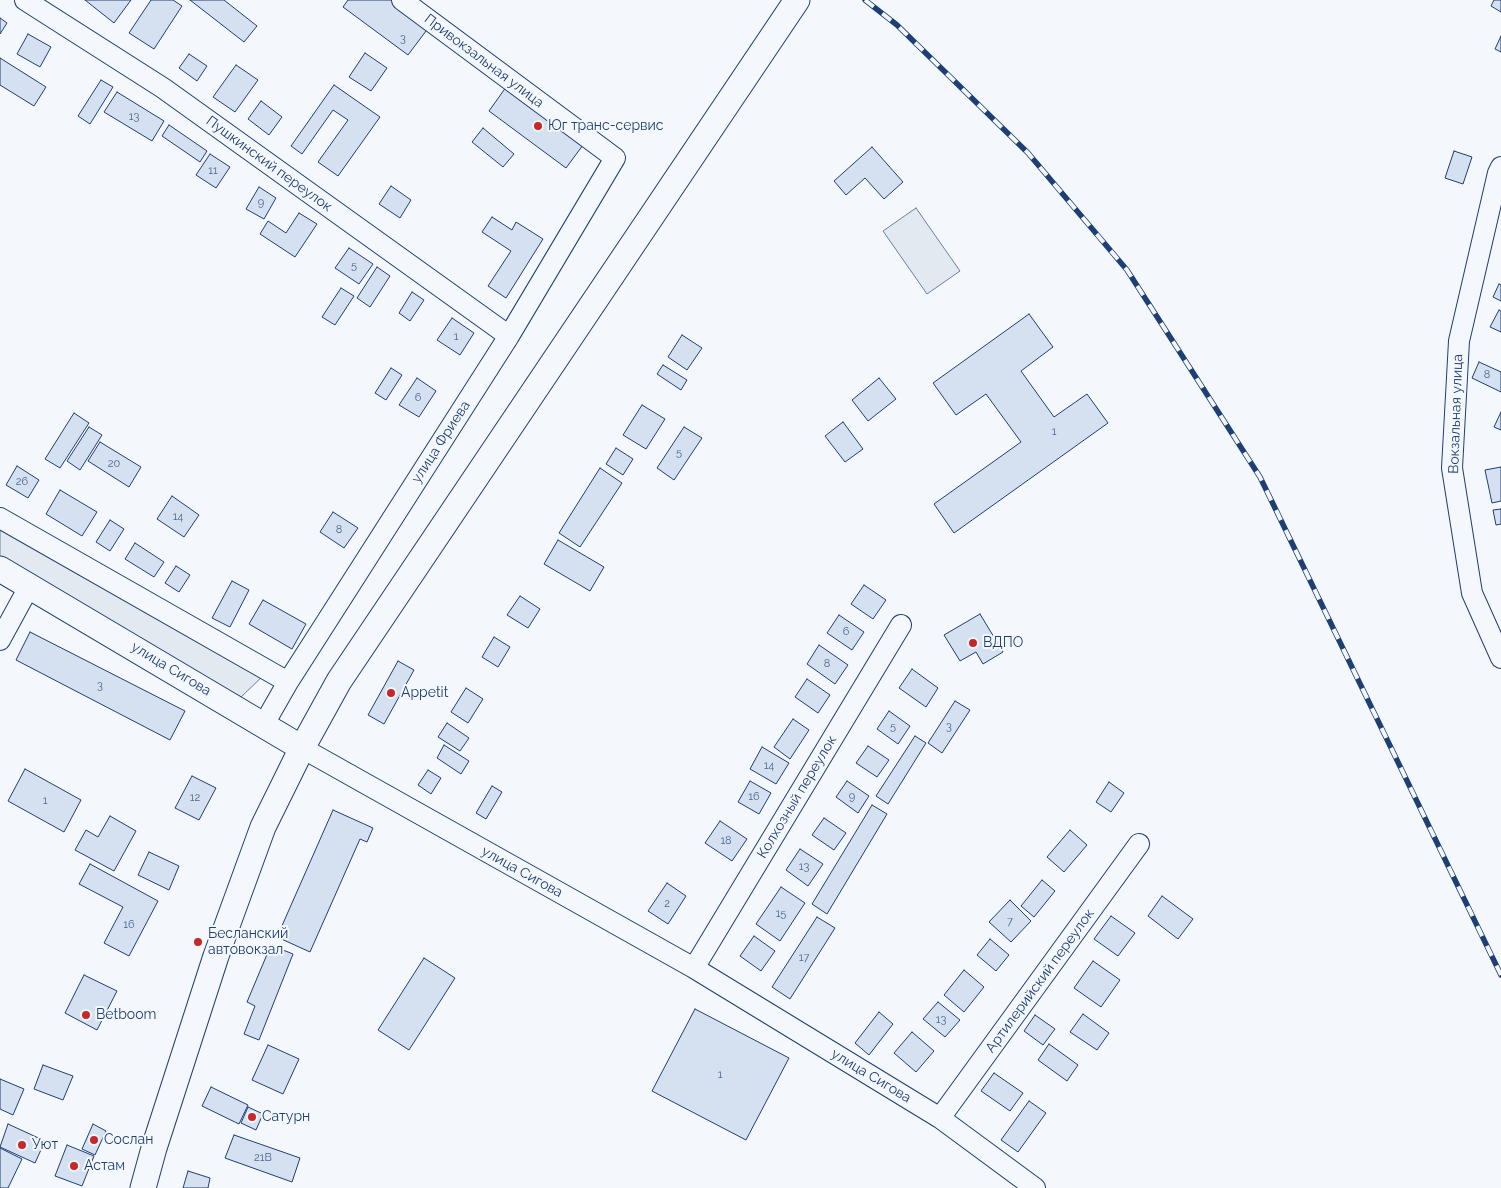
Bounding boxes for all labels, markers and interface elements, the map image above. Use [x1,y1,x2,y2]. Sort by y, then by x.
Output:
street label: Привокзальная улица [421,11,547,111]
house number: 3 [400,32,406,46]
house number: 13 [129,110,139,124]
street label: Пушкинский переулок [203,113,335,215]
place label: Юг транс-сервис [548,118,664,134]
marker: Юг транс-сервис [532,120,544,132]
house number: 11 [208,164,218,178]
house number: 9 [258,196,264,210]
house number: 5 [351,259,357,273]
house number: 1 [454,330,458,344]
street label: Вокзальная улица [1446,354,1466,474]
house number: 8 [1484,368,1490,382]
house number: 6 [415,391,421,405]
street label: улица Фриева [408,398,474,486]
house number: 1 [1052,425,1056,439]
house number: 5 [676,446,682,460]
house number: 20 [108,457,120,471]
house number: 26 [16,475,28,489]
house number: 14 [173,510,183,524]
house number: 8 [336,523,342,537]
house number: 6 [843,625,849,639]
place label: ВДПО [983,635,1023,651]
marker: ВДПО [967,637,979,649]
street label: улица Сигова [128,639,214,699]
house number: 8 [824,657,830,671]
house number: 3 [97,679,103,693]
place label: Appetit [401,685,448,701]
marker: Appetit [385,687,397,699]
house number: 5 [890,720,896,734]
house number: 3 [946,720,952,734]
street label: Колхозный переулок [754,733,840,861]
house number: 14 [764,759,774,773]
house number: 16 [748,790,760,804]
house number: 9 [849,790,855,804]
house number: 12 [190,791,200,805]
house number: 1 [43,794,47,808]
house number: 18 [720,834,732,848]
street label: улица Сигова [478,843,566,901]
house number: 13 [799,860,809,874]
house number: 2 [664,897,670,911]
street label: Артилерийский переулок [982,906,1098,1056]
house number: 15 [776,907,786,921]
house number: 7 [1007,915,1013,929]
house number: 16 [123,918,135,932]
place label: Бесланский автовокзал [208,926,288,959]
marker: Бесланский автовокзал [192,936,204,948]
house number: 17 [799,951,809,965]
place label: Betboom [96,1007,156,1023]
marker: Betboom [80,1009,92,1021]
house number: 13 [936,1013,946,1027]
street label: улица Сигова [828,1046,914,1106]
house number: 1 [718,1068,722,1082]
place label: Сатурн [262,1109,310,1125]
marker: Сатурн [246,1111,258,1123]
place label: Сослан [104,1132,153,1148]
marker: Сослан [88,1134,100,1146]
place label: Уют [32,1137,58,1153]
marker: Уют [16,1139,28,1151]
house number: 21В [254,1151,272,1165]
place label: Астам [84,1158,125,1174]
marker: Астам [68,1160,80,1172]

